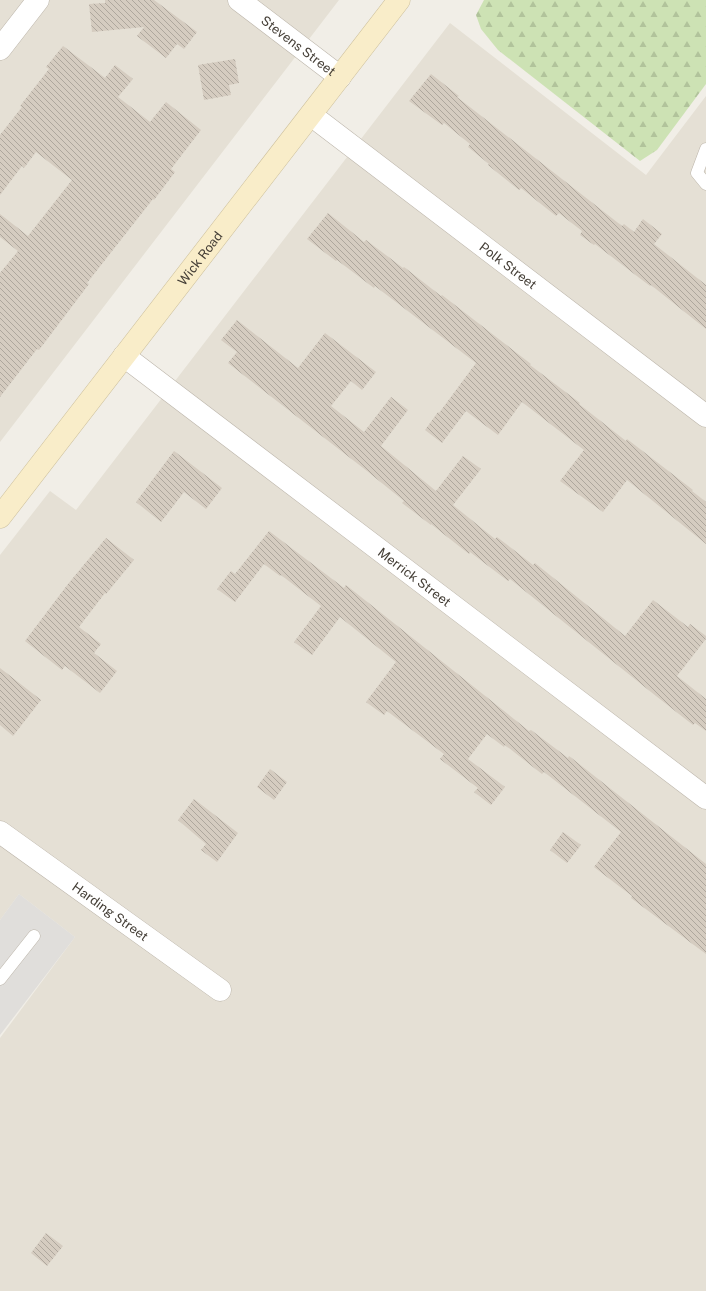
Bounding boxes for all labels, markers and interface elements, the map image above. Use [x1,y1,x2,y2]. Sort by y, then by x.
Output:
street label: Stevens Street [258,13,339,79]
street label: Wick Road [175,229,226,288]
street label: Polk Street [476,239,540,292]
street label: Merrick Street [375,545,454,610]
street label: Harding Street [69,879,151,944]

